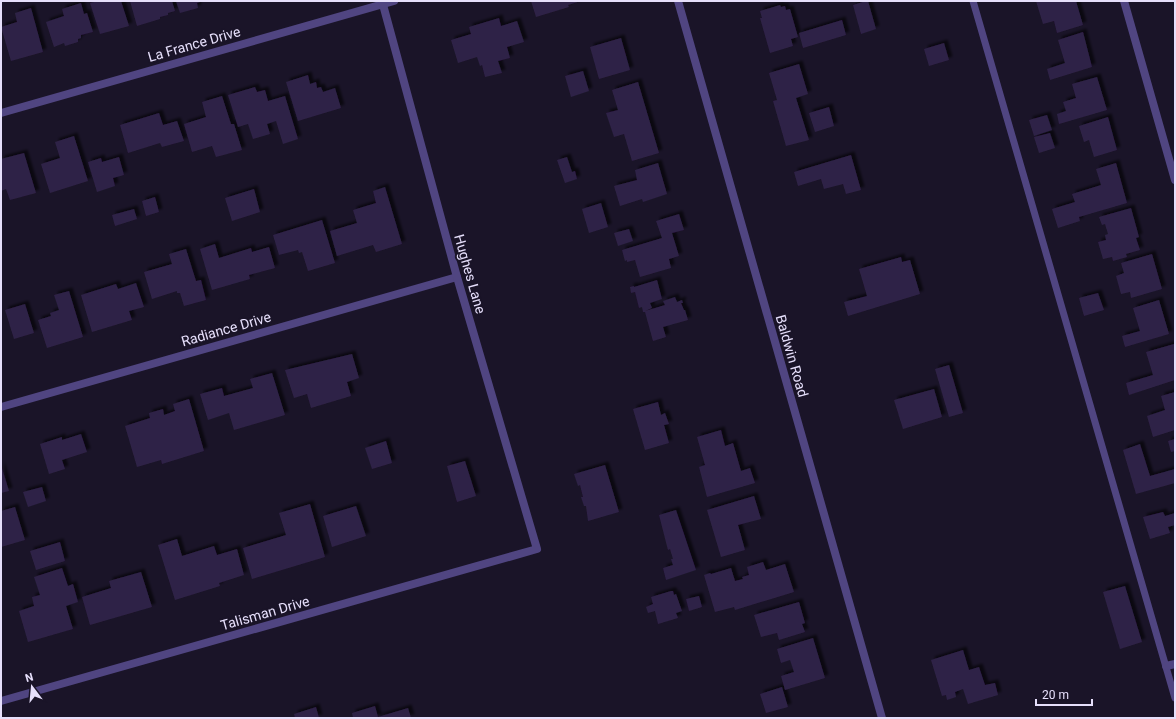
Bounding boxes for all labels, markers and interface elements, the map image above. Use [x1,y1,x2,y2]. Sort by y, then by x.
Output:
street label: La France Drive [146,23,242,65]
street label: Hughes Lane [451,233,489,315]
street label: Radiance Drive [179,309,273,349]
street label: Baldwin Road [773,313,811,399]
street label: Talisman Drive [219,593,311,633]
north arrow [12,667,52,707]
text: N [24,670,35,685]
scale bar [1036,681,1092,707]
text: 20 m [1042,688,1069,702]

